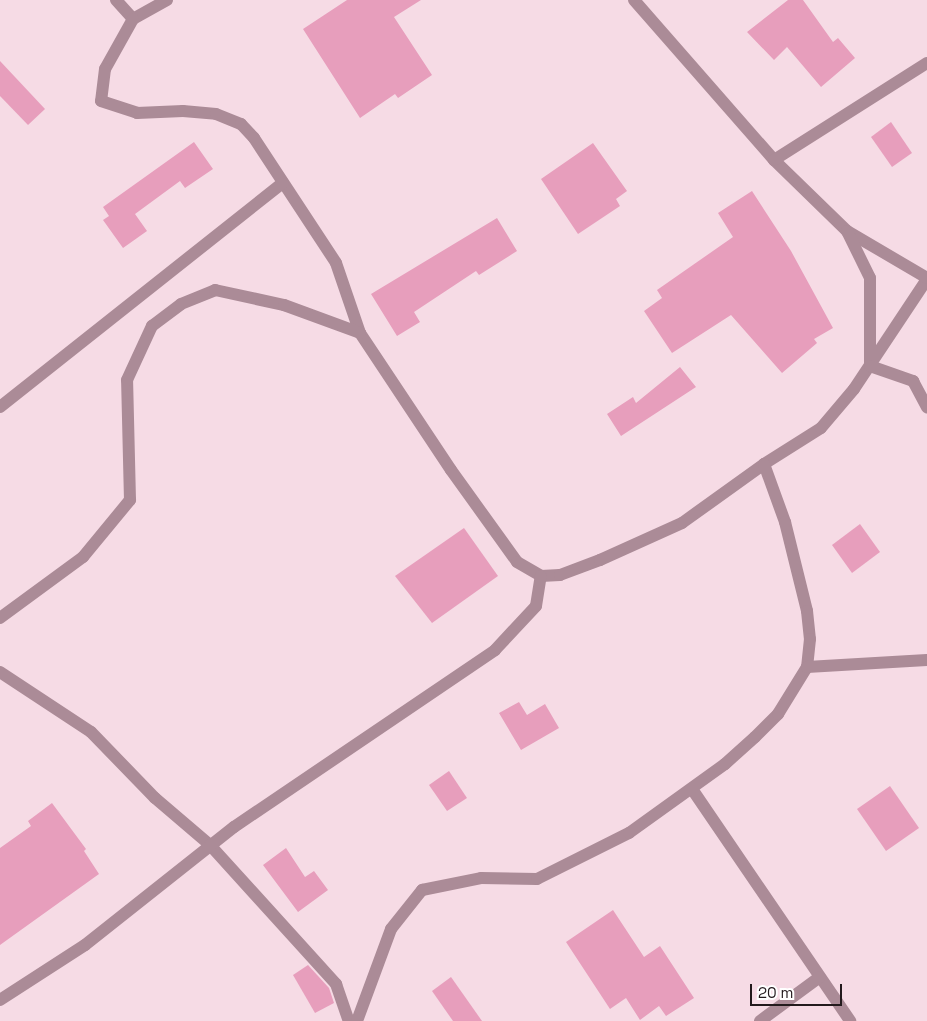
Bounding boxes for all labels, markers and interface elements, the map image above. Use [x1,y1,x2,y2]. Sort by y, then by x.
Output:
scale bar [752,974,844,1006]
text: 20 m [758,983,793,1002]

